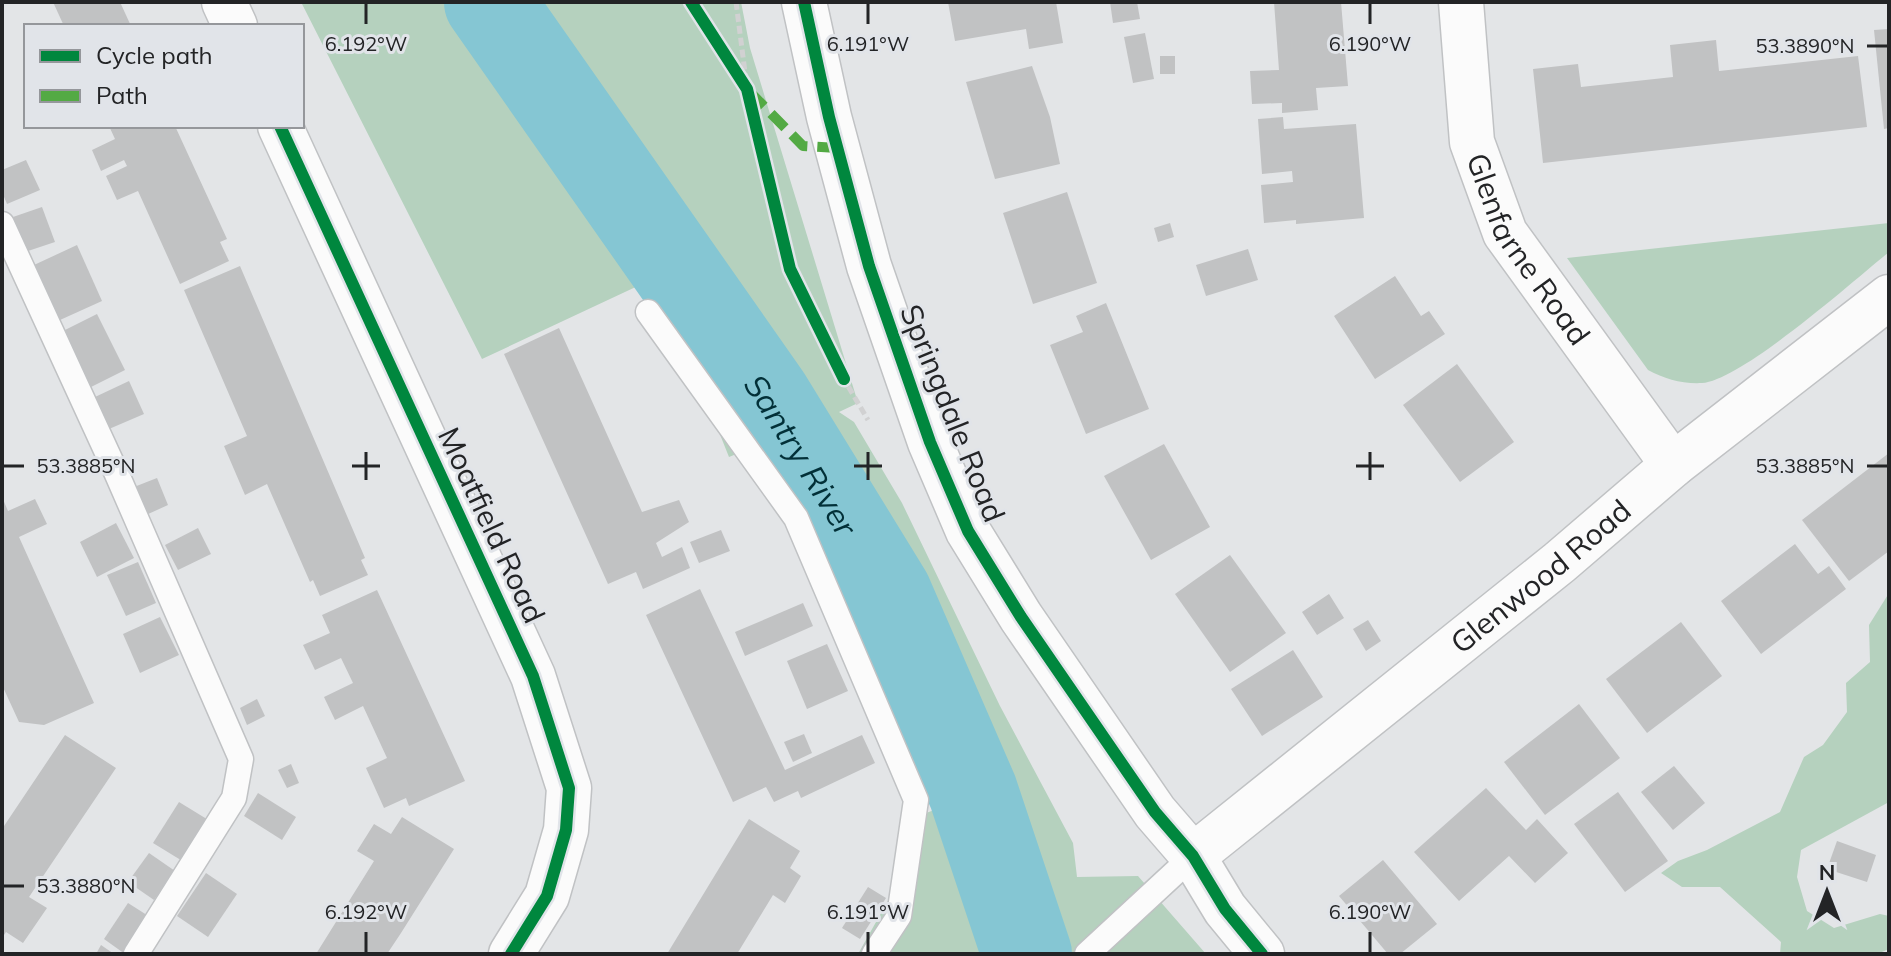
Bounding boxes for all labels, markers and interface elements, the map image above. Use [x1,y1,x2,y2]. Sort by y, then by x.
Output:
legend [24,24,304,128]
text: 6.192°W [325,31,407,56]
text: 6.191°W [827,31,909,56]
text: 6.190°W [1329,31,1411,56]
text: 53.3890°N [1756,33,1854,58]
text: Cycle path [96,40,213,70]
text: Path [96,80,148,110]
street label: Glenfarne Road [1459,148,1599,352]
street label: Springdale Road [892,299,1014,527]
water label: Santry River [736,366,867,544]
street label: Moatfield Road [430,421,554,629]
text: 53.3885°N [37,453,135,478]
text: 53.3885°N [1756,453,1854,478]
street label: Glenwood Road [1442,491,1638,662]
north arrow [1787,852,1867,932]
text: N [1819,858,1835,886]
text: 53.3880°N [37,873,135,898]
text: 6.192°W [325,899,407,924]
text: 6.191°W [827,899,909,924]
text: 6.190°W [1329,899,1411,924]

